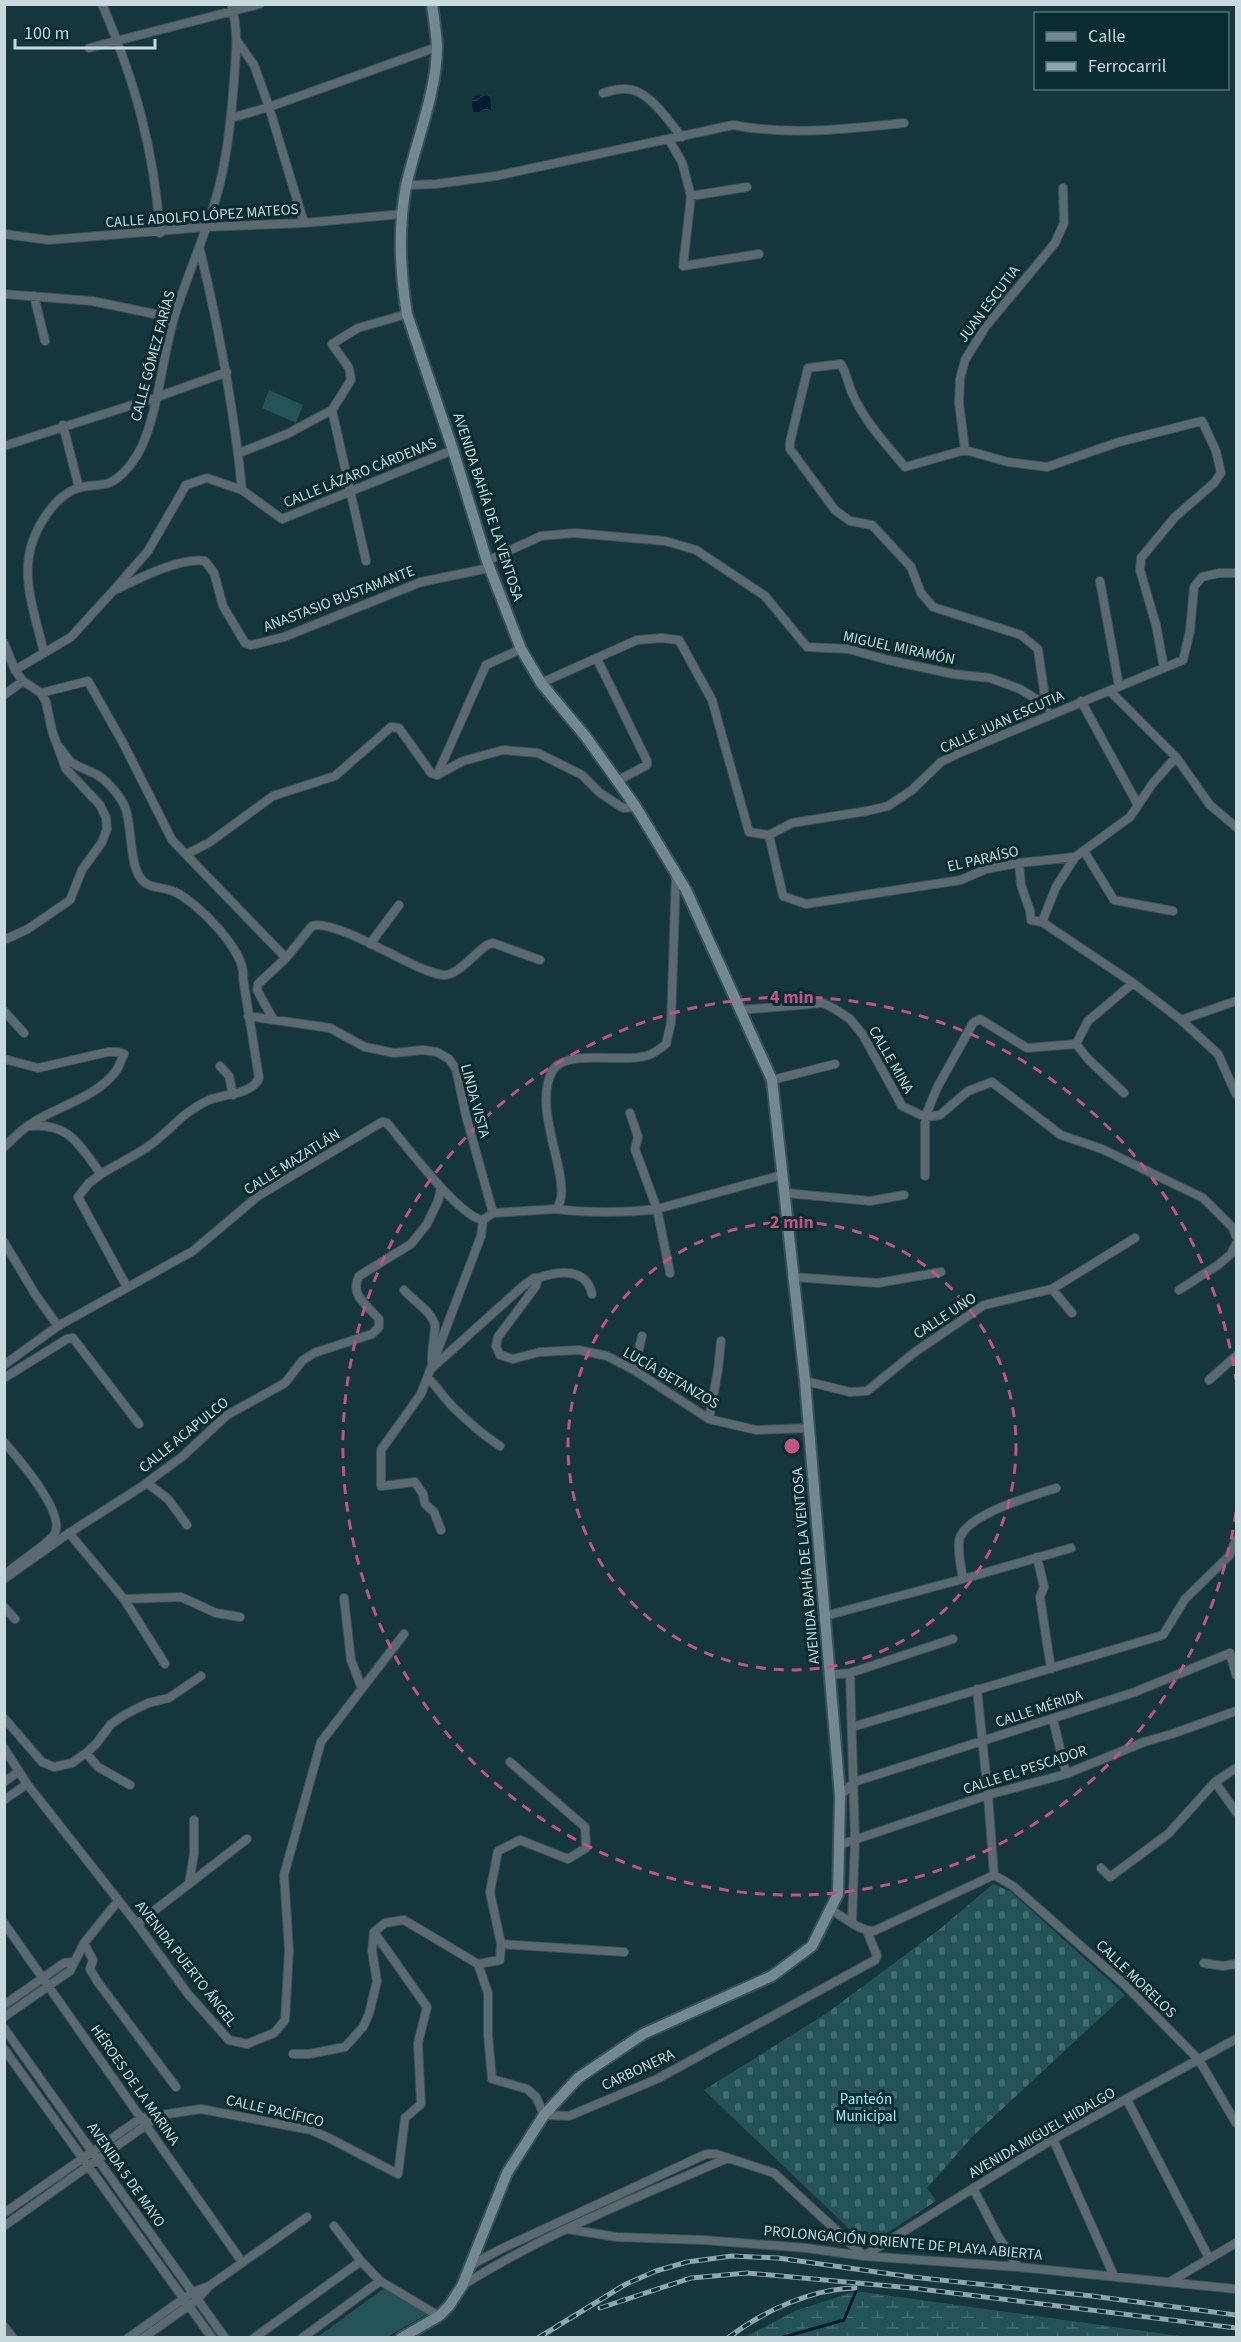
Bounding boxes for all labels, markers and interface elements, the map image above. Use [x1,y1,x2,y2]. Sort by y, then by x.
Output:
scale bar [15,12,154,50]
legend [1034,12,1229,90]
text: 100 m [24,21,69,46]
text: Calle [1088,24,1126,49]
text: Ferrocarril [1088,54,1166,79]
street label: CALLE ADOLFO LÓPEZ MATEOS [105,199,299,233]
street label: JUAN ESCUTIA [953,260,1025,347]
street label: CALLE GÓMEZ FARÍAS [125,288,181,424]
street label: AVENIDA BAHÍA DE LA VENTOSA [448,410,529,605]
street label: CALLE LÁZARO CÁRDENAS [280,433,440,513]
street label: ANASTASIO BUSTAMANTE [260,560,418,638]
street label: MIGUEL MIRAMÓN [841,626,957,670]
street label: CALLE JUAN ESCUTIA [937,685,1068,759]
street label: EL PARAÍSO [945,841,1021,877]
text: 4 min [770,985,814,1010]
street label: CALLE MINA [863,1022,919,1098]
street label: LINDA VISTA [455,1062,495,1141]
street label: CALLE MAZATLÁN [240,1124,344,1200]
text: 2 min [770,1210,814,1235]
street label: CALLE UNO [909,1288,981,1344]
street label: LUCÍA BETANZOS [619,1342,723,1414]
street label: CALLE ACAPULCO [135,1392,233,1478]
centre of rings [782,1436,802,1456]
street label: AVENIDA BAHÍA DE LA VENTOSA [787,1466,825,1665]
street label: CALLE MÉRIDA [993,1685,1086,1733]
street label: CALLE EL PESCADOR [960,1740,1090,1800]
street label: AVENIDA PUERTO ÁNGEL [130,1897,242,2031]
street label: CALLE MORELOS [1091,1935,1181,2023]
street label: HÉROES DE LA MARINA [85,2020,185,2150]
street label: CARBONERA [598,2044,679,2096]
street label: AVENIDA MIGUEL HIDALGO [965,2082,1119,2184]
park label: Panteón Municipal [836,2089,897,2127]
street label: CALLE PACÍFICO [224,2090,326,2132]
street label: AVENIDA 5 DE MAYO [82,2118,170,2232]
street label: PROLONGACIÓN ORIENTE DE PLAYA ABIERTA [763,2220,1044,2266]

